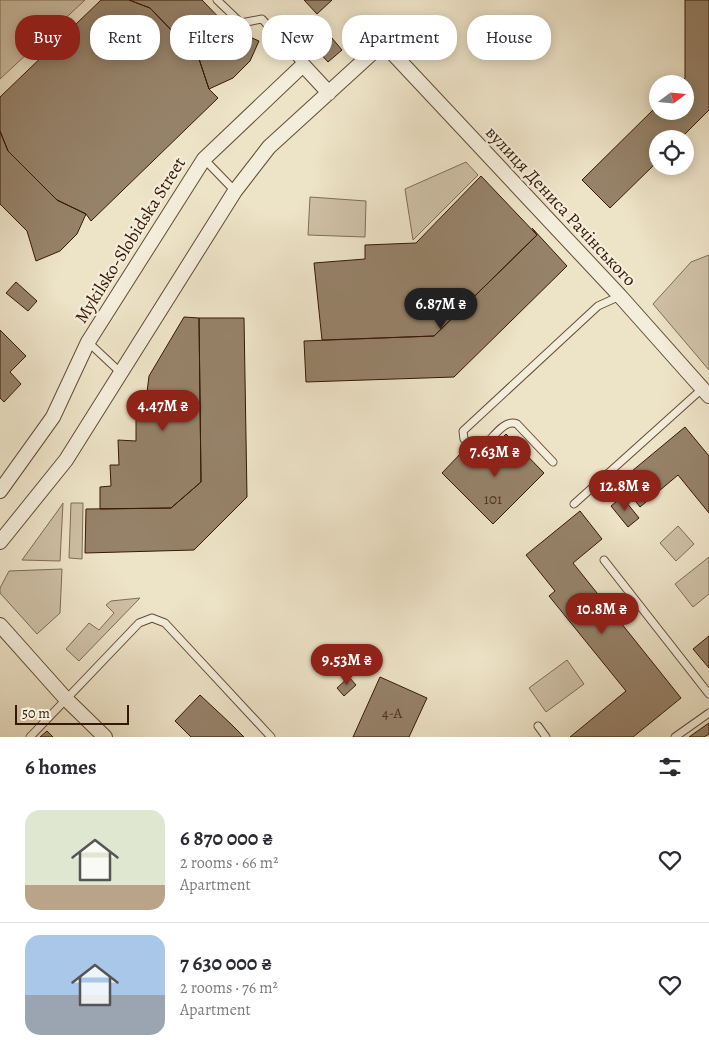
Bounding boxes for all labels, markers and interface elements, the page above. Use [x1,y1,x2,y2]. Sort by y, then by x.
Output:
chip: Buy [15,15,80,60]
chip: Rent [90,15,160,60]
chip: Filters [170,15,252,60]
chip: New [262,15,332,60]
chip: Apartment [342,15,457,60]
chip: House [467,15,551,60]
north arrow [649,75,694,120]
map controls [649,75,694,175]
street label: вулиця Дениса Рачінського [480,121,642,291]
button: locate [649,130,694,175]
street label: Mykilsko-Slobidska Street [69,152,191,328]
pin: 6.87M ₴ [395,288,487,330]
text: 6.87M ₴ [415,293,467,315]
pin: 4.47M ₴ [117,390,209,432]
text: 4.47M ₴ [137,395,189,417]
pin: 7.63M ₴ [449,436,541,478]
text: 7.63M ₴ [470,441,520,463]
pin: 12.8M ₴ [579,470,671,512]
text: 12.8M ₴ [600,475,650,497]
house number: 101 [484,489,502,509]
pin: 10.8M ₴ [556,592,648,635]
text: 10.8M ₴ [577,598,627,620]
pin: 9.53M ₴ [301,644,393,686]
text: 9.53M ₴ [322,649,372,671]
scale bar [15,702,129,725]
house number: 4-А [382,703,402,723]
text: 50 m [22,704,50,723]
text: 6 homes [25,753,97,781]
icon: filters [656,753,684,781]
text: 6 870 000 ₴ [180,824,273,852]
icon: home [65,830,125,890]
icon: heart [656,846,684,874]
text: 2 rooms · 66 m² [180,852,278,874]
text: Apartment [180,874,251,896]
text: 7 630 000 ₴ [180,949,272,977]
icon: home [65,955,125,1015]
icon: heart [656,971,684,999]
text: 2 rooms · 76 m² [180,977,278,999]
text: Apartment [180,999,251,1021]

